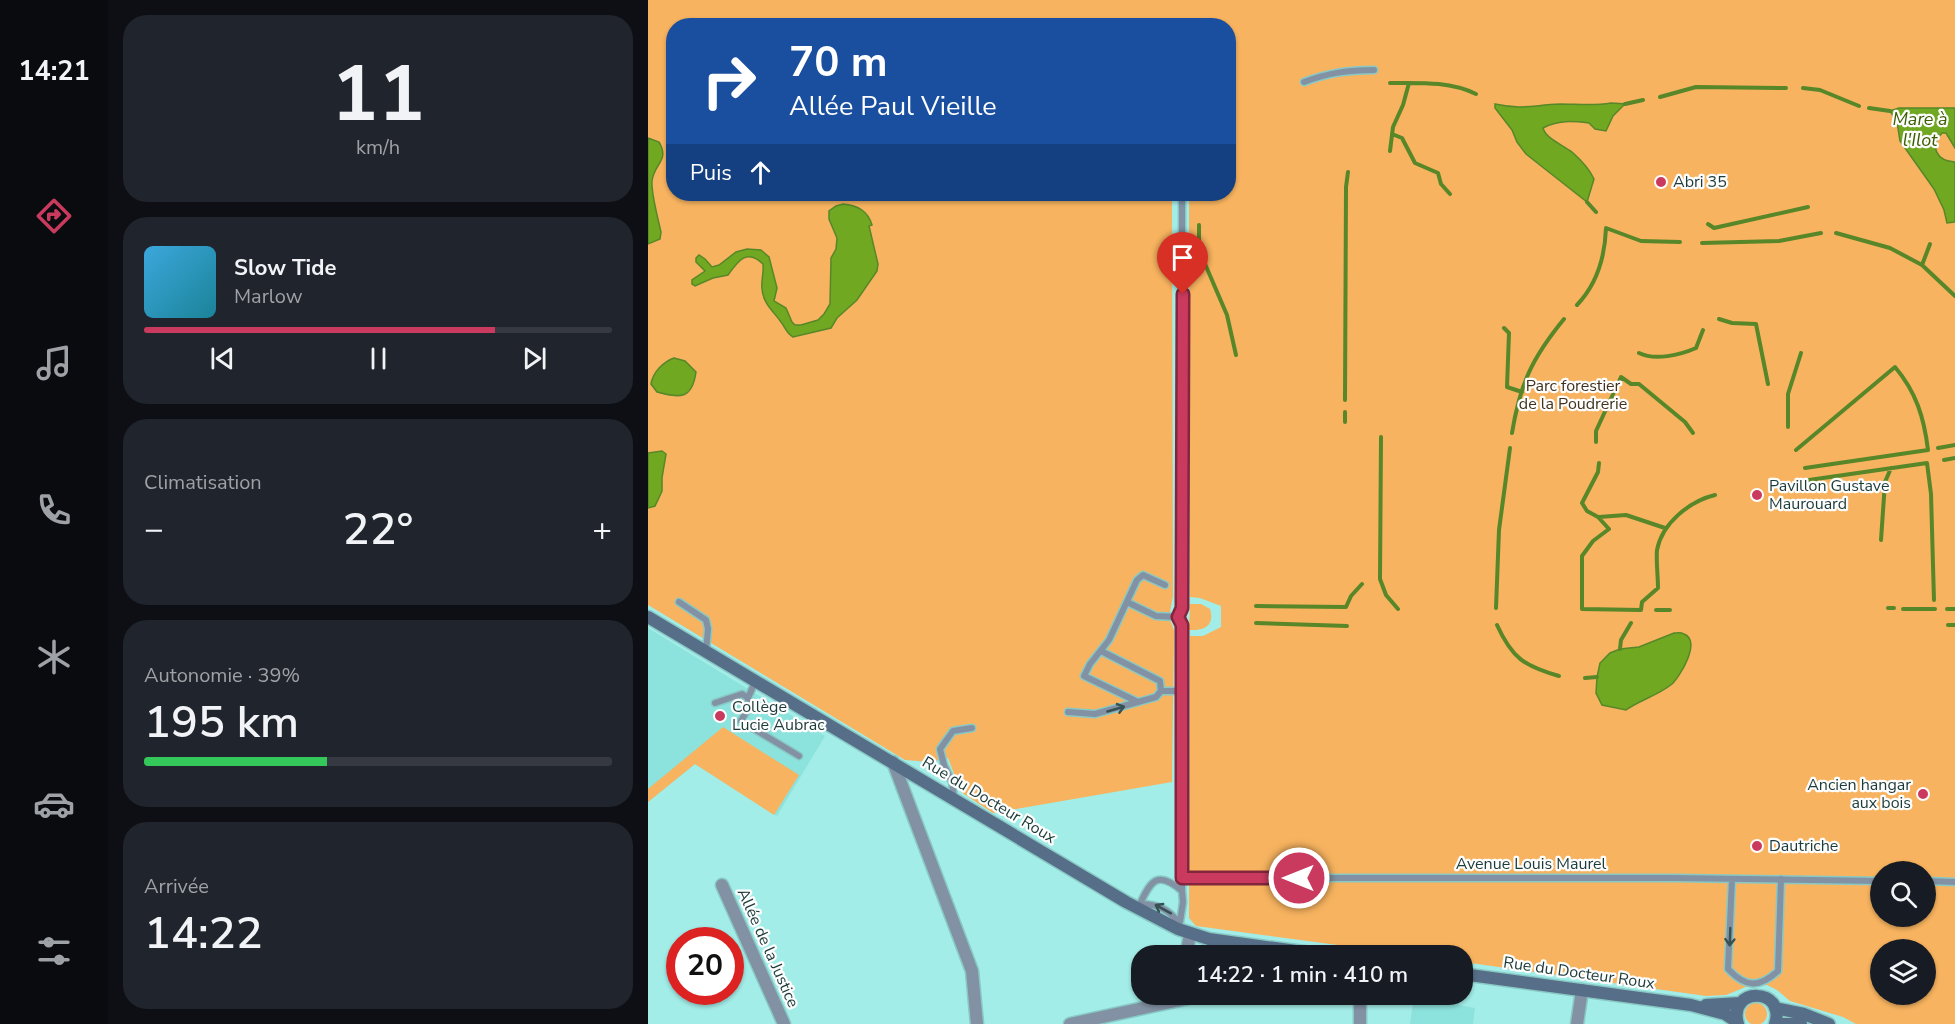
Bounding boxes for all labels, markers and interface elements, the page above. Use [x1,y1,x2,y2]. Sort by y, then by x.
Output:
text: 70 m [789,34,888,91]
text: 11 [331,41,425,148]
icon: right [690,42,768,120]
text: 14:21 [18,53,90,90]
text: Allée Paul Vieille [789,88,997,125]
water label: Mare à l'Ilot [1892,107,1948,152]
text: km/h [356,134,400,161]
icon: ahead [744,156,777,189]
text: Puis [690,158,732,188]
place label: Abri 35 [1673,171,1727,193]
marker: Abri 35 [1654,175,1668,189]
icon: directions [33,195,75,237]
pin [1157,232,1208,294]
icon: arrive [1166,241,1199,274]
text: Slow Tide [234,253,336,283]
text: Marlow [234,283,302,310]
icon: music [33,342,75,384]
icon: previous [206,342,239,375]
icon: pause [362,342,395,375]
icon: next [518,342,551,375]
park label: Parc forestier de la Poudrerie [1519,375,1627,415]
text: Climatisation [144,469,262,496]
place label: Pavillon Gustave Maurouard [1769,475,1889,515]
marker: Pavillon Gustave Maurouard [1750,488,1764,502]
icon: phone [33,489,75,531]
text: 22° [343,499,413,560]
text: − [144,507,164,552]
text: + [592,507,612,552]
icon: climate [33,636,75,678]
text: Autonomie · 39% [144,662,300,689]
text: 195 km [144,692,299,753]
place label: Collège Lucie Aubrac [732,696,825,736]
one-way arrow [1106,703,1125,714]
marker: Collège Lucie Aubrac [713,709,727,723]
street label: Rue du Docteur Roux [918,751,1061,849]
place label: Ancien hangar aux bois [1807,774,1911,814]
icon: car [33,783,75,825]
marker: Ancien hangar aux bois [1916,787,1930,801]
place label: Dautriche [1769,835,1838,857]
marker: Dautriche [1750,839,1764,853]
position arrow [1267,846,1331,910]
street label: Avenue Louis Maurel [1456,853,1607,875]
map controls [1870,861,1936,1005]
button: search [1870,861,1936,927]
text: Arrivée [144,873,209,900]
street label: Allée de la Justice [732,885,804,1011]
text: 14:22 [144,903,263,964]
one-way arrow [1155,903,1172,915]
speed limit sign: 20 [666,927,744,1005]
one-way arrow [1724,927,1735,947]
icon: filters [33,930,75,972]
button: layers [1870,939,1936,1005]
street label: Rue du Docteur Roux [1502,951,1657,995]
text: 14:22 · 1 min · 410 m [1196,960,1408,990]

